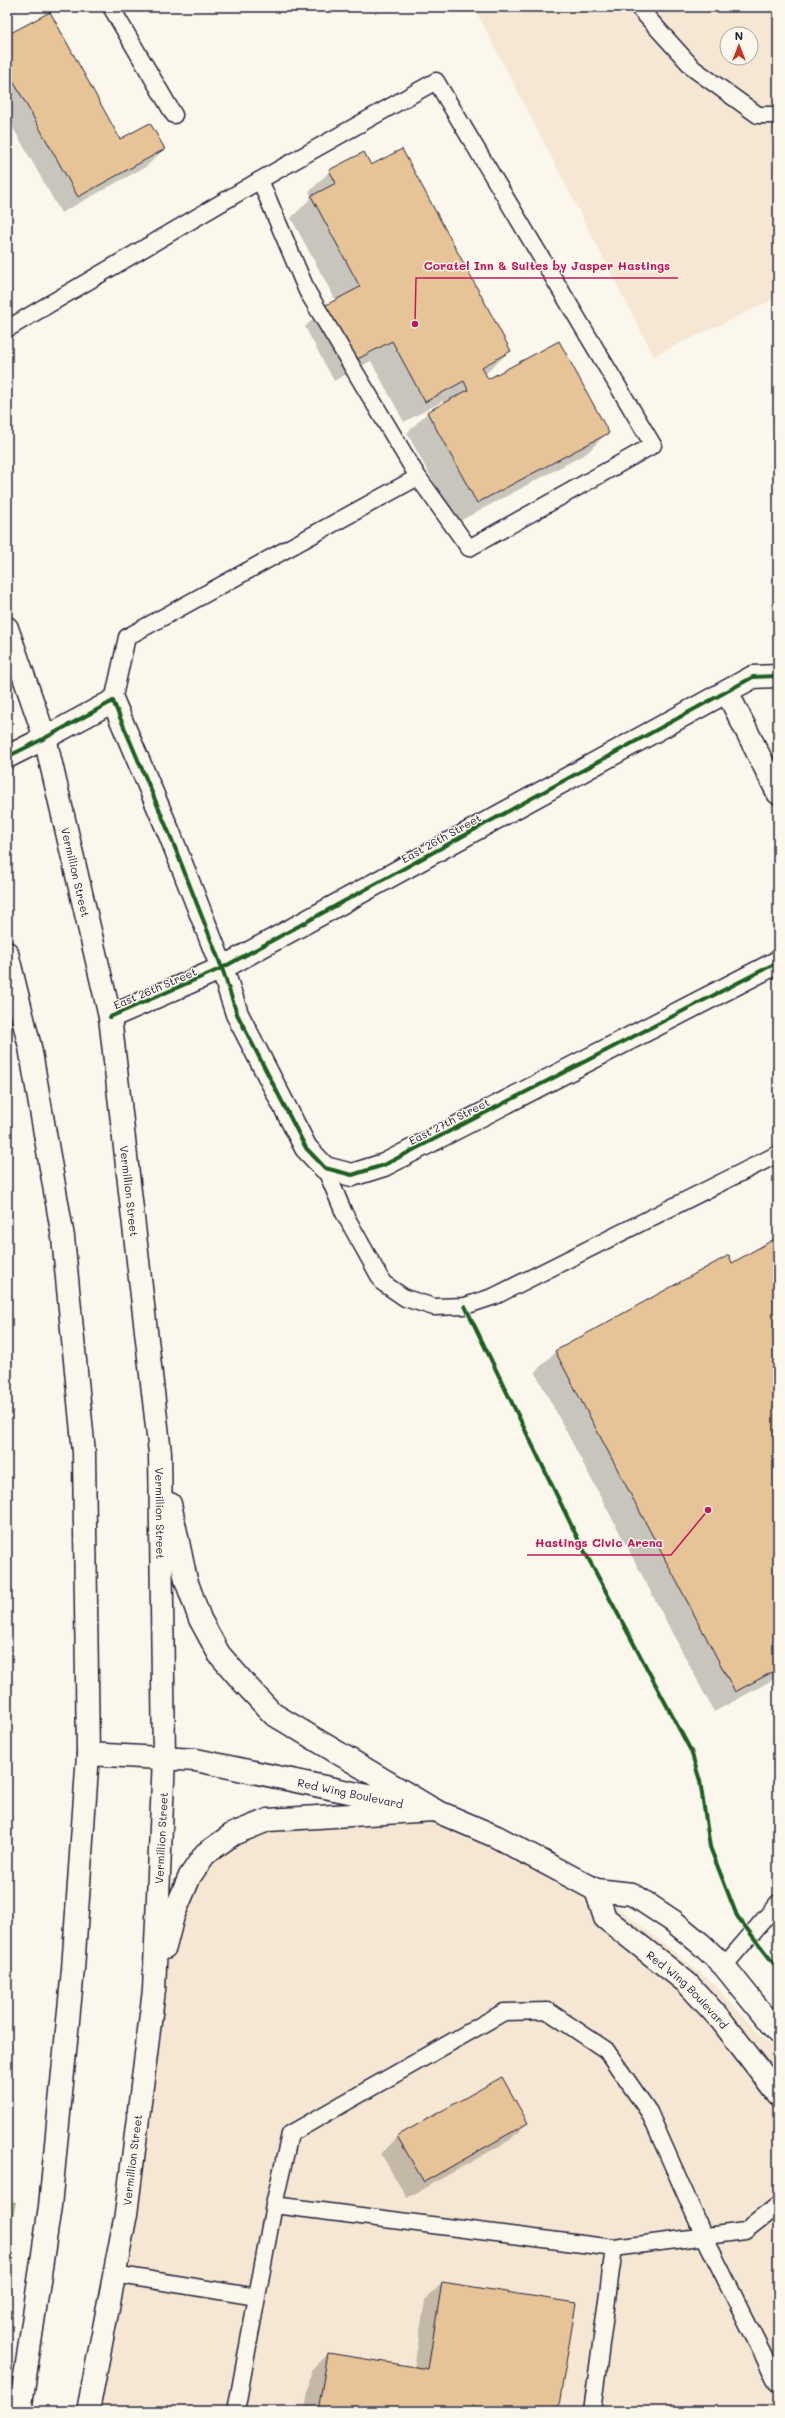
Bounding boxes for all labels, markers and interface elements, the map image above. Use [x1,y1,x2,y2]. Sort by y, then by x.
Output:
north arrow [719,26,759,66]
text: N [735,28,743,43]
callout: Coratel Inn & Suites by Jasper Hastings [416,254,678,278]
text: Coratel Inn & Suites by Jasper Hastings [424,257,670,273]
street label: East 26th Street [398,810,484,866]
street label: Vermillion Street [59,826,94,919]
street label: East 26th Street [111,964,199,1012]
street label: East 27th Street [406,1094,492,1148]
street label: Vermillion Street [117,1145,143,1238]
street label: Vermillion Street [153,1467,169,1559]
callout: Hastings Civic Arena [527,1531,671,1555]
text: Hastings Civic Arena [535,1534,663,1550]
street label: Red Wing Boulevard [296,1774,405,1811]
street label: Vermillion Street [151,1792,171,1884]
street label: Red Wing Boulevard [644,1947,732,2031]
street label: Vermillion Street [119,2113,145,2206]

